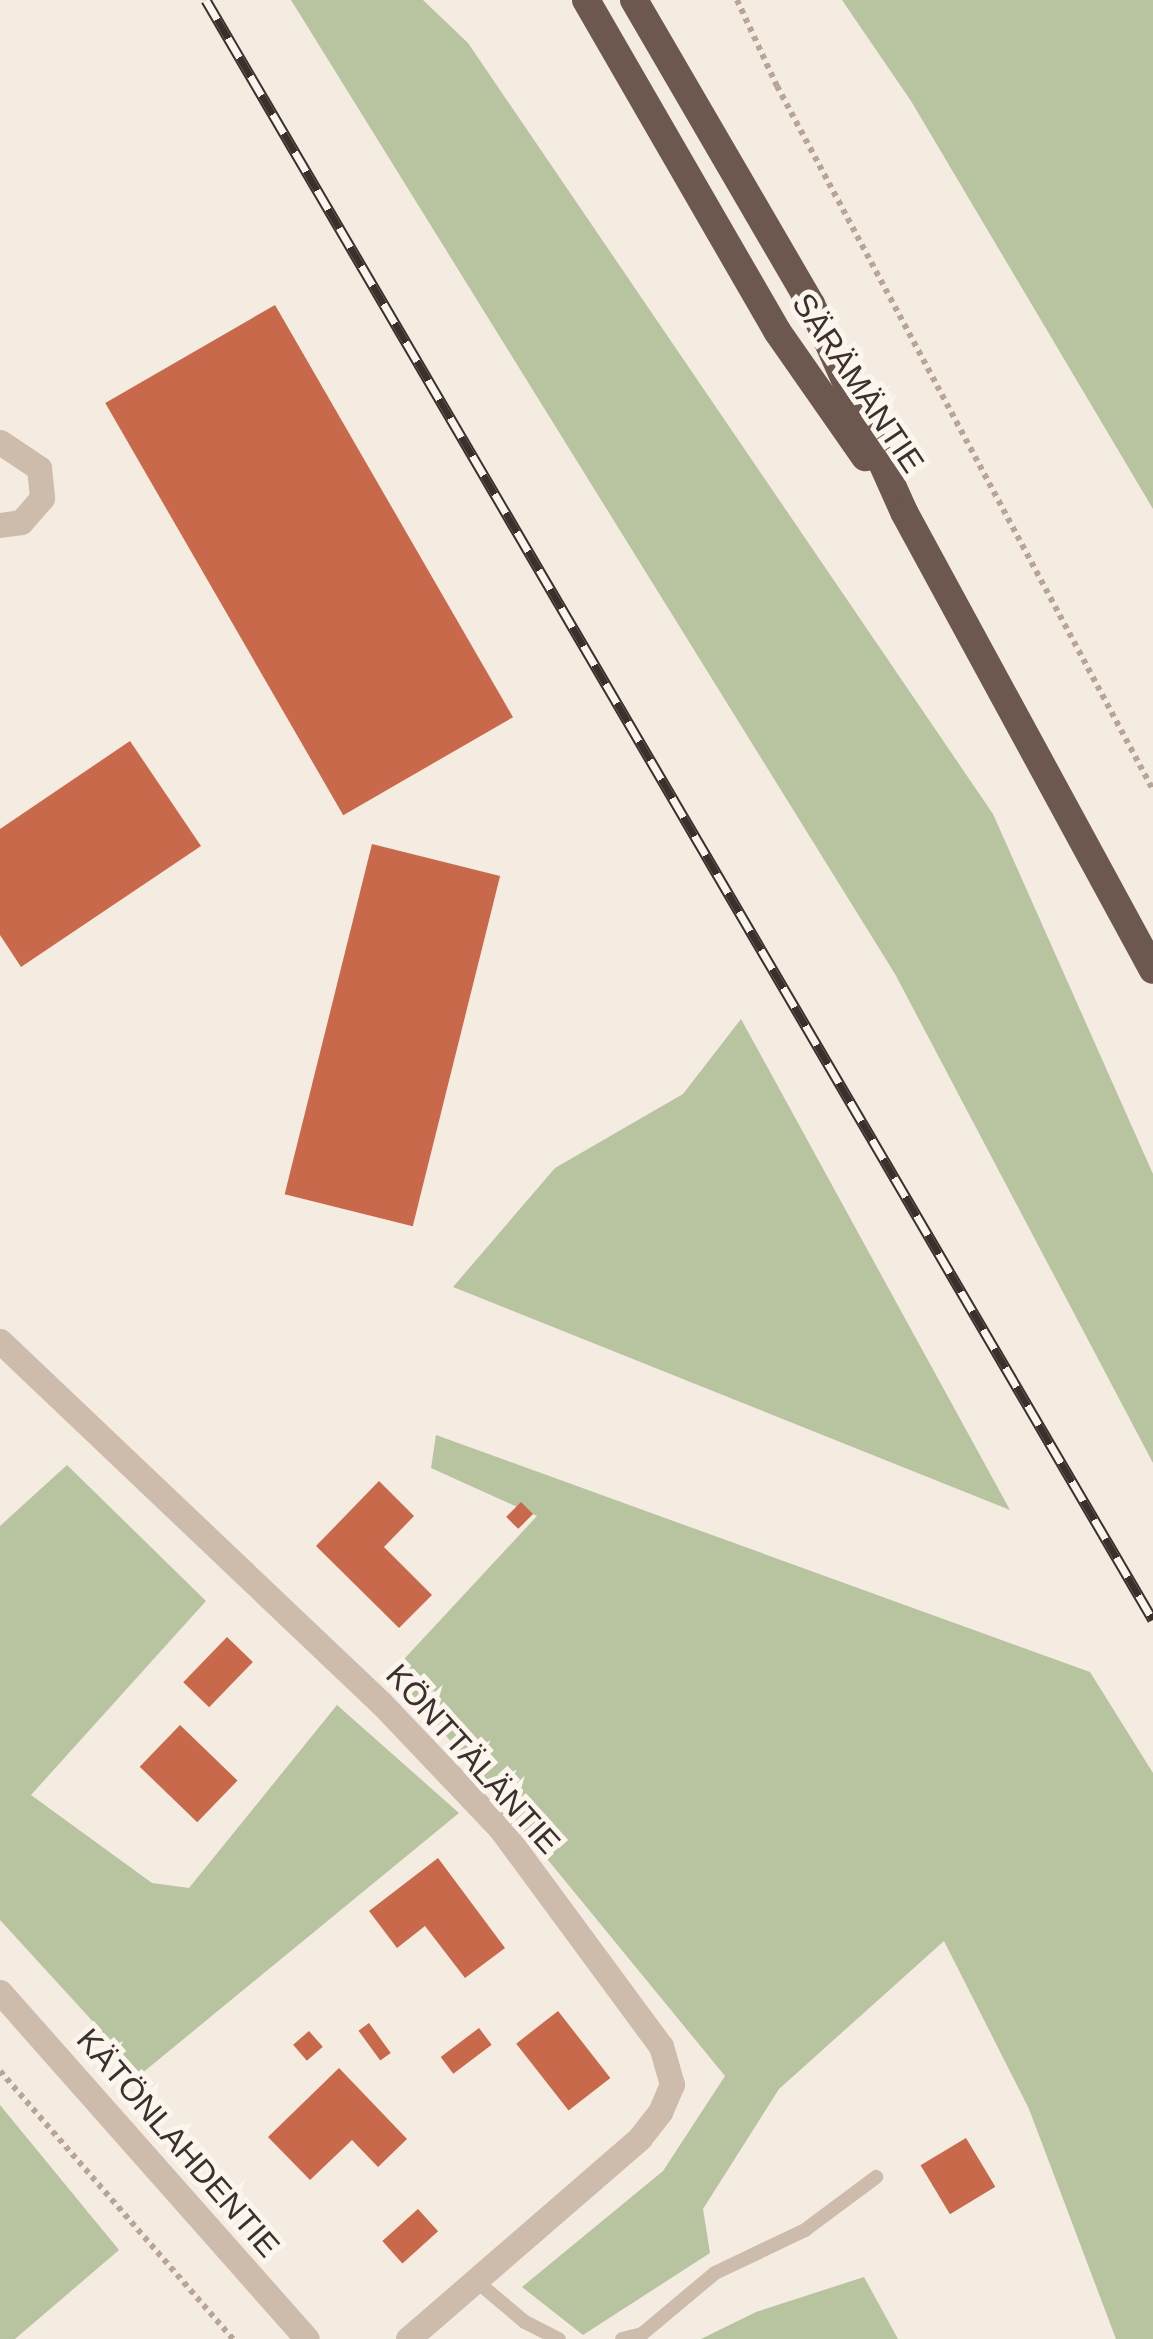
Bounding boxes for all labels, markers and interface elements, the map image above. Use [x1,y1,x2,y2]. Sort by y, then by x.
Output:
street label: SÄRÄMÄNTIE [784,286,932,480]
street label: KÖNTTÄLÄNTIE [378,1656,568,1862]
street label: KÄTÖNLAHDENTIE [68,2021,288,2265]

